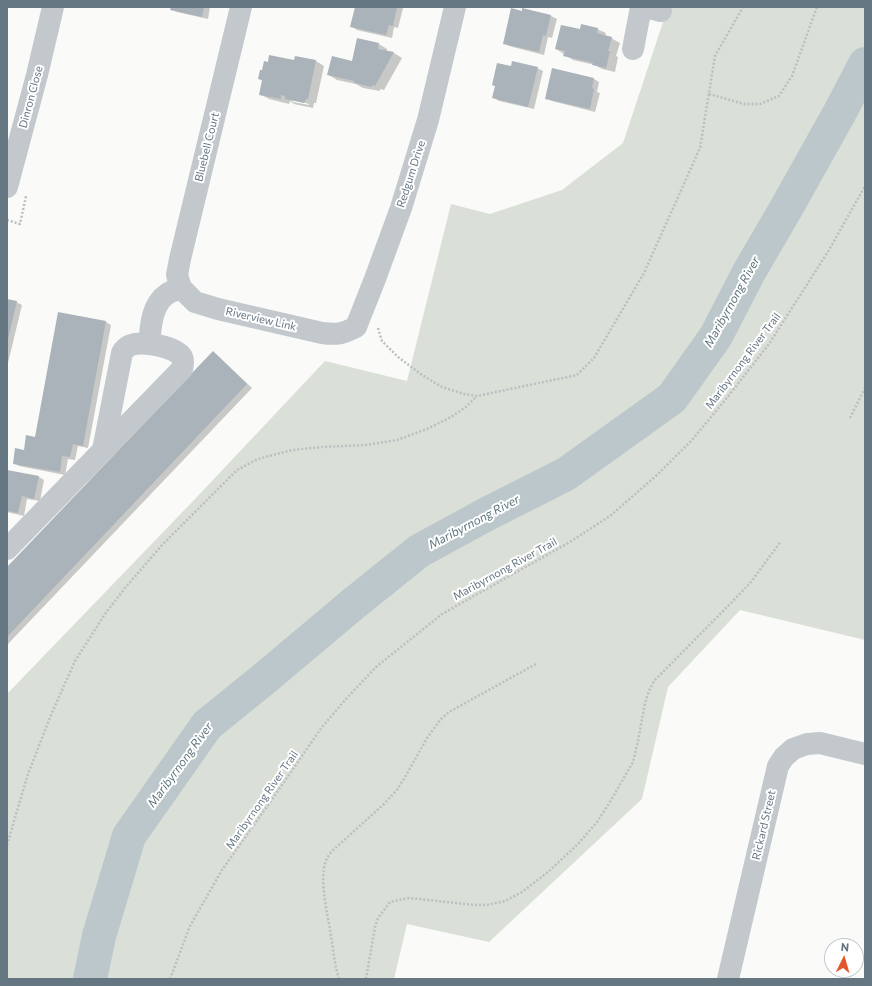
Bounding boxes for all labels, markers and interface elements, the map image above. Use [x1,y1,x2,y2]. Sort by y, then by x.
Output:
street label: Dinron Close [16,64,46,130]
street label: Bluebell Court [192,111,222,183]
street label: Redgum Drive [394,139,428,209]
water label: Maribyrnong River [701,254,763,350]
street label: Riverview Link [224,304,298,334]
street label: Maribyrnong River Trail [703,310,783,412]
water label: Maribyrnong River [426,492,522,552]
street label: Maribyrnong River Trail [451,535,559,603]
water label: Maribyrnong River [144,720,216,810]
street label: Maribyrnong River Trail [223,748,301,852]
street label: Rickard Street [750,789,778,861]
north arrow [824,938,864,978]
text: N [840,940,850,953]

